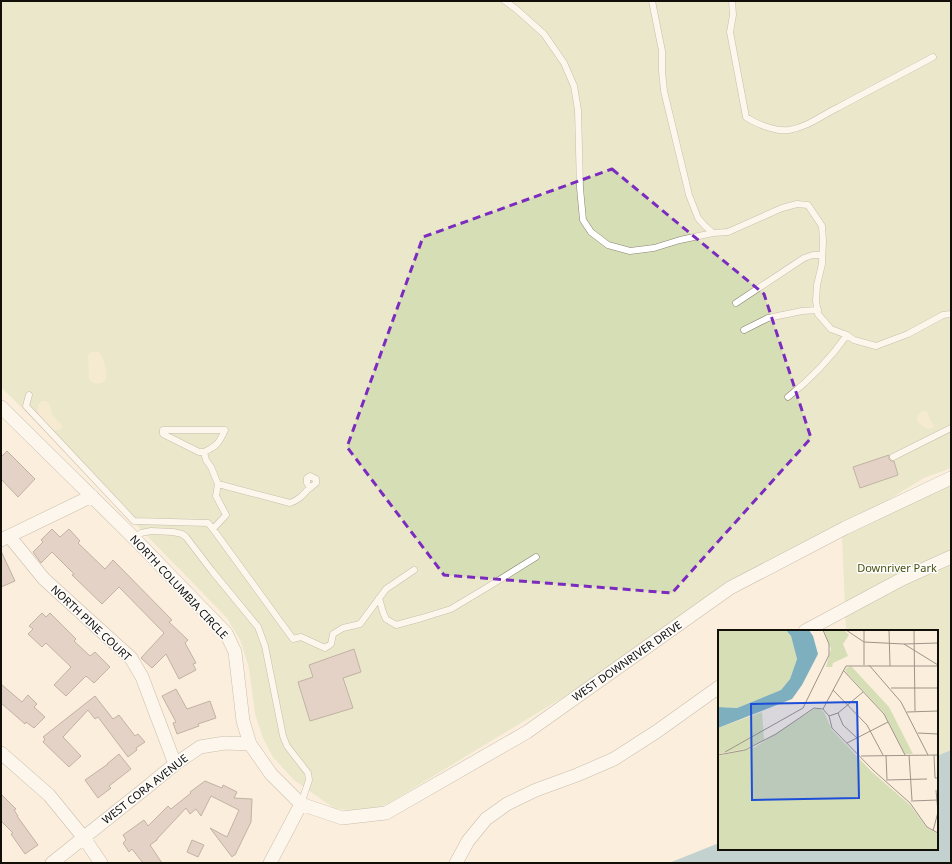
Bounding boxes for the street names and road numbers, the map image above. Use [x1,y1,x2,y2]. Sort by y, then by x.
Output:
street label: NORTH COLUMBIA CIRCLE [127,531,232,642]
street label: NORTH PINE COURT [48,581,135,664]
street label: WEST DOWNRIVER DRIVE [569,617,685,704]
street label: WEST CORA AVENUE [99,750,191,827]

